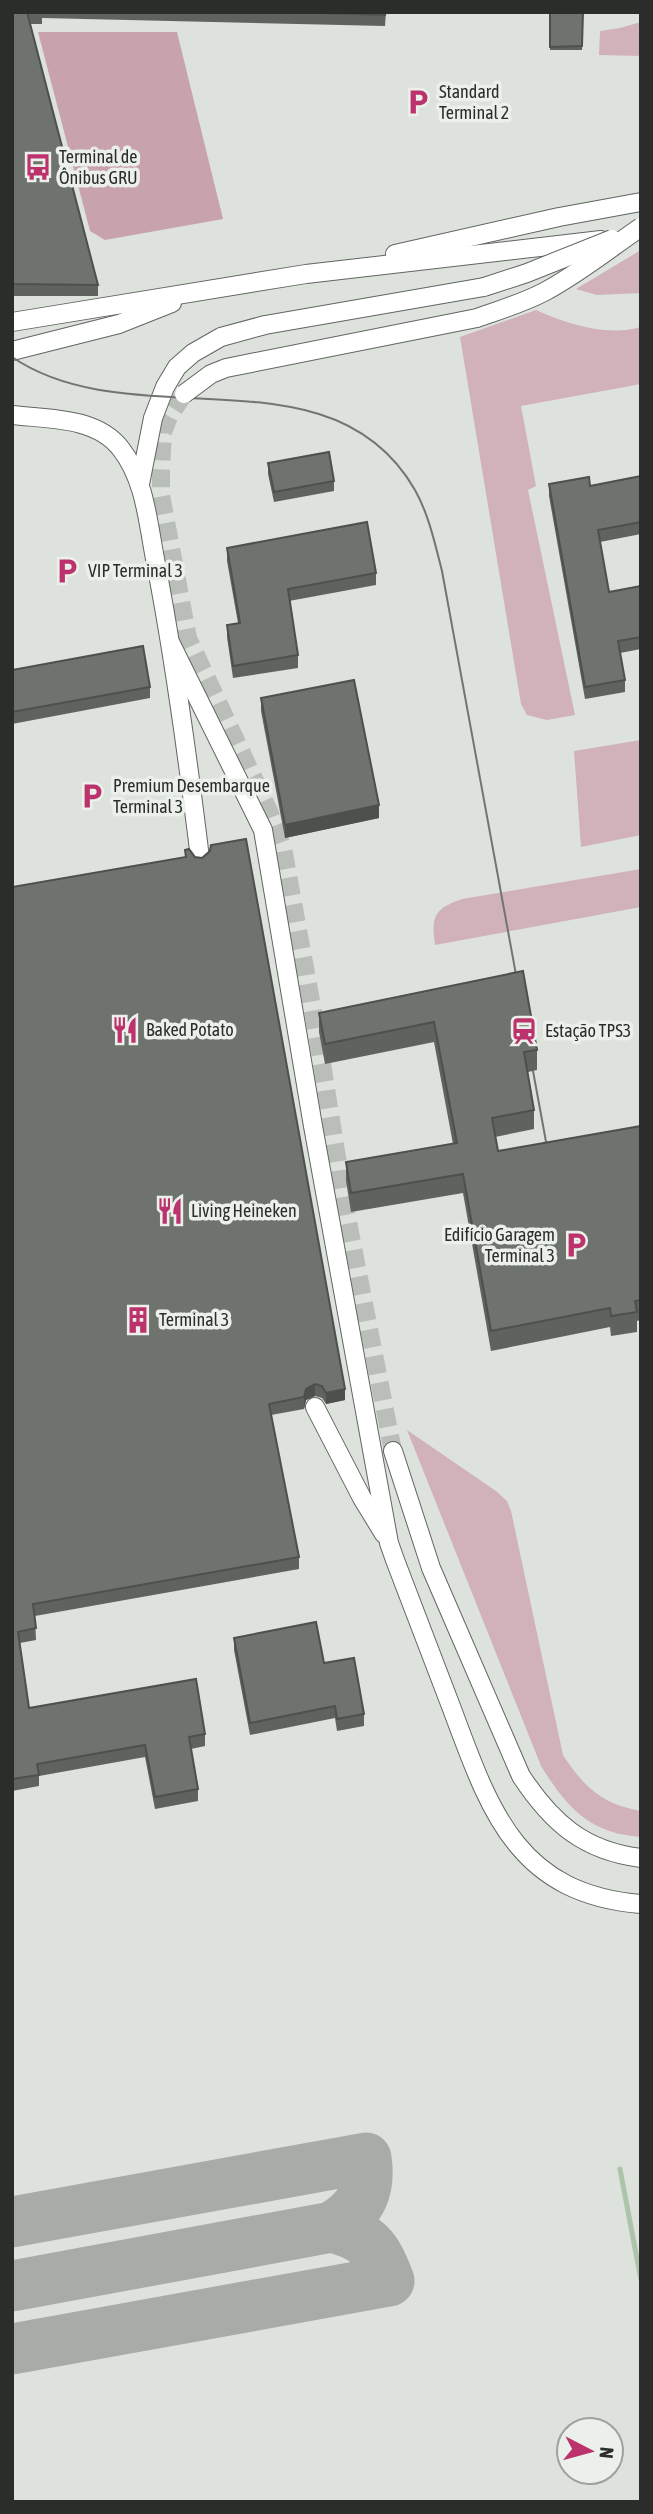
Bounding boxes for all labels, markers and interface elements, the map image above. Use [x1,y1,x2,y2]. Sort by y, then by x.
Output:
place label: Standard Terminal 2 [439,81,509,123]
parking icon: Standard Terminal 2 [403,87,433,117]
place label: Terminal de Ônibus GRU [59,146,138,188]
bus stop icon: Terminal de Ônibus GRU [23,152,53,182]
parking icon: VIP Terminal 3 [52,556,82,586]
place label: VIP Terminal 3 [88,560,183,581]
place label: Premium Desembarque Terminal 3 [113,775,270,817]
parking icon: Premium Desembarque Terminal 3 [77,781,107,811]
restaurant icon: Baked Potato [110,1015,140,1045]
station icon: Estação TPS3 [509,1016,539,1046]
place label: Baked Potato [146,1019,234,1040]
place label: Estação TPS3 [545,1020,631,1041]
restaurant icon: Living Heineken [155,1196,185,1226]
place label: Living Heineken [191,1200,297,1221]
place label: Edifício Garagem Terminal 3 [444,1224,555,1266]
parking icon: Edifício Garagem Terminal 3 [561,1230,591,1260]
building icon: Terminal 3 [123,1305,153,1335]
place label: Terminal 3 [159,1309,229,1330]
north arrow [555,2416,625,2486]
text: N [595,2446,618,2460]

